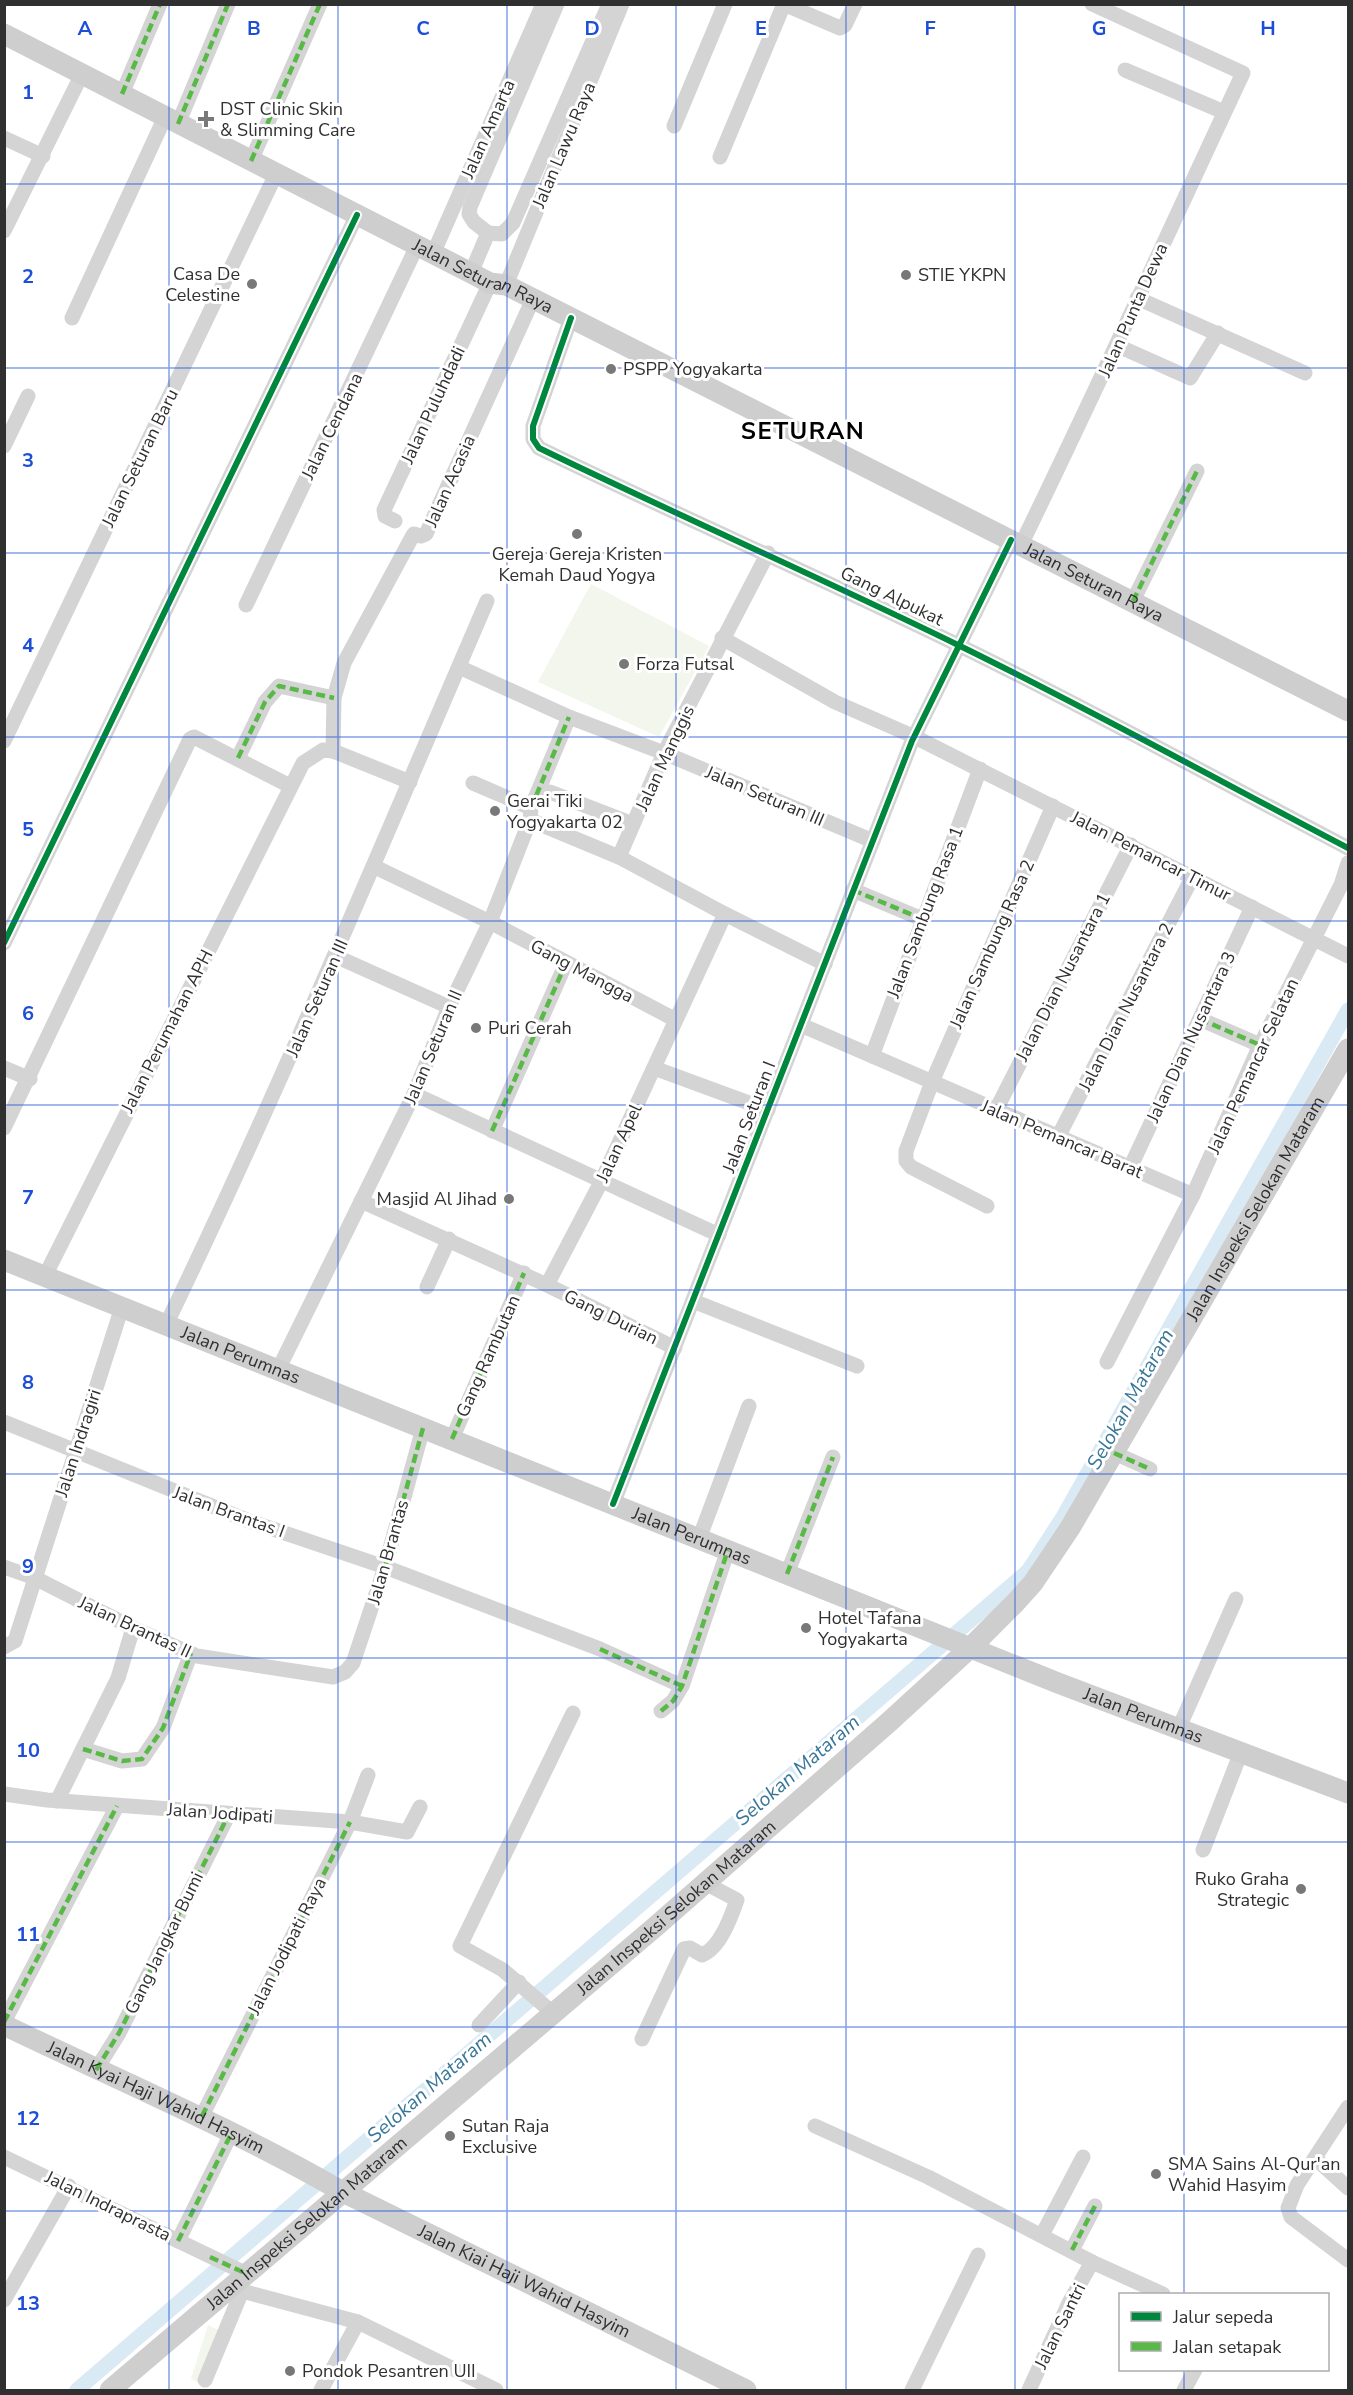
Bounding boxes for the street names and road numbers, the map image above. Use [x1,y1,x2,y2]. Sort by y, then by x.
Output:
street label: Jalan Amarta [455,76,521,183]
street label: Jalan Lawu Raya [526,79,601,212]
street label: Jalan Seturan Raya [408,233,557,319]
street label: Jalan Punta Dewa [1092,239,1173,382]
street label: Jalan Puluhdadi [395,342,471,468]
street label: Jalan Cendana [295,369,368,484]
street label: Jalan Seturan Baru [96,385,184,532]
street label: Jalan Acasia [419,431,481,532]
street label: Jalan Seturan Raya [1019,537,1168,628]
street label: Gang Alpukat [836,561,948,632]
street label: Jalan Manggis [630,701,700,816]
street label: Jalan Seturan III [701,760,828,832]
street label: Jalan Pemancar Timur [1066,805,1236,907]
street label: Jalan Sambung Rasa 1 [881,823,969,1002]
street label: Jalan Sambung Rasa 2 [944,856,1040,1033]
street label: Jalan Dian Nusantara 1 [1010,889,1116,1066]
street label: Jalan Dian Nusantara 2 [1073,919,1179,1096]
street label: Gang Mangga [526,934,638,1008]
street label: Jalan Seturan III [280,935,354,1062]
street label: Jalan Perumahan APH [115,945,219,1118]
street label: Jalan Dian Nusantara 3 [1140,948,1241,1127]
street label: Jalan Pemancar Selatan [1201,974,1304,1159]
street label: Jalan Seturan II [398,986,468,1109]
street label: Jalan Seturan I [716,1058,781,1177]
street label: Jalan Inspeksi Selokan Mataram [1180,1092,1330,1326]
street label: Jalan Pemancar Barat [976,1094,1147,1184]
street label: Jalan Apel [590,1099,648,1187]
street label: Gang Durian [560,1284,662,1350]
street label: Gang Rambutan [450,1291,526,1421]
street label: Jalan Perumnas [177,1320,304,1390]
street label: Jalan Indragiri [49,1386,107,1501]
street label: Jalan Brantas I [169,1480,288,1543]
street label: Jalan Brantas [361,1497,414,1608]
street label: Jalan Perumnas [628,1501,755,1571]
street label: Jalan Brantas II [74,1590,195,1664]
street label: Jalan Perumnas [1079,1681,1207,1749]
street label: Jalan Jodipati [165,1797,274,1829]
street label: Jalan Inspeksi Selokan Mataram [571,1814,781,2001]
street label: Gang Jangkar Bumi [119,1868,209,2018]
street label: Jalan Jodipati Raya [242,1873,332,2020]
street label: Jalan Kyai Haji Wahid Hasyim [42,2035,269,2159]
street label: Jalan Inspeksi Selokan Mataram [200,2131,412,2316]
street label: Jalan Indraprasta [40,2165,175,2247]
street label: Jalan Kiai Haji Wahid Hasyim [413,2218,634,2343]
street label: Jalan Santri [1028,2279,1091,2374]

